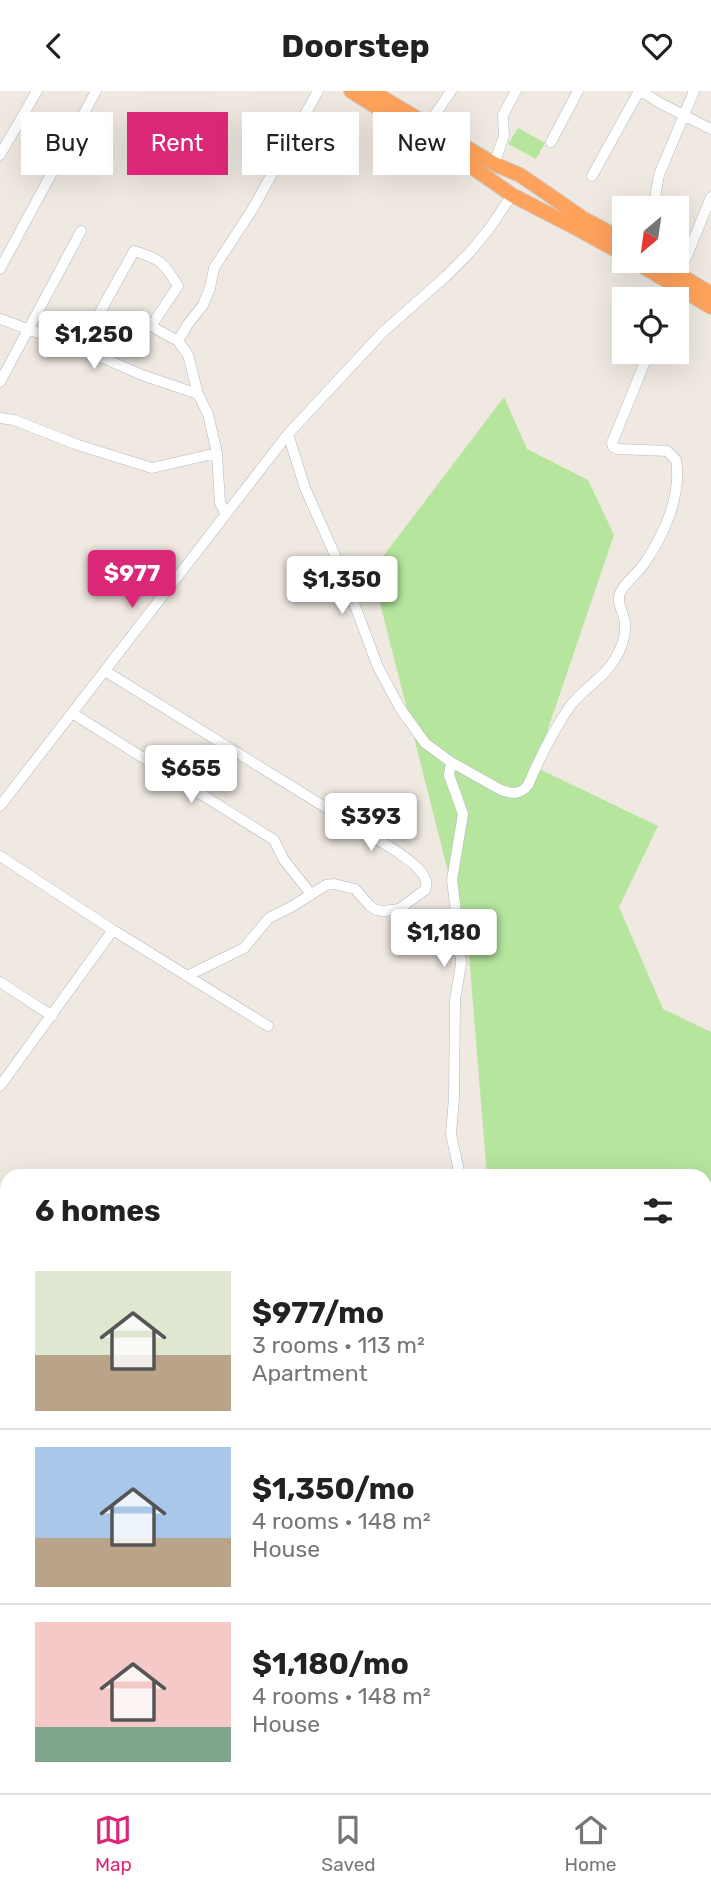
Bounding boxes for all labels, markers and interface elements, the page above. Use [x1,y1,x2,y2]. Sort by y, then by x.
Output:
icon: back [35,27,73,65]
text: Doorstep [281,27,430,65]
icon: heart [638,27,676,65]
chip: Buy [21,112,113,175]
chip: Rent [127,112,228,175]
chip: Filters [242,112,359,175]
chip: New [373,112,470,175]
north arrow [612,196,690,273]
map controls [612,196,689,364]
button: locate [612,287,689,364]
pin: $1,250 [37,311,151,371]
text: $1,250 [55,320,133,348]
pin: $977 [91,551,173,610]
pin: $1,350 [285,557,399,616]
text: $977 [104,559,160,587]
text: $1,350 [303,565,381,593]
pin: $655 [150,745,232,805]
text: $655 [161,754,221,782]
pin: $393 [330,793,412,853]
text: $393 [341,802,401,830]
pin: $1,180 [387,909,501,969]
text: $1,180 [407,918,481,946]
icon: filters [639,1192,677,1230]
text: 6 homes [35,1193,161,1229]
text: $977/mo [252,1295,384,1331]
icon: home [91,1299,175,1383]
text: 3 rooms · 113 m² [252,1331,425,1359]
text: Apartment [252,1359,368,1387]
text: $1,350/mo [252,1471,415,1507]
icon: home [91,1475,175,1559]
text: 4 rooms · 148 m² [252,1507,431,1535]
text: House [252,1535,320,1563]
text: $1,180/mo [252,1646,409,1682]
icon: home [91,1650,175,1734]
text: 4 rooms · 148 m² [252,1682,431,1710]
text: House [252,1710,320,1738]
tab: Map [94,1811,132,1876]
tab: Saved [321,1811,376,1876]
tab: Home [565,1811,617,1876]

